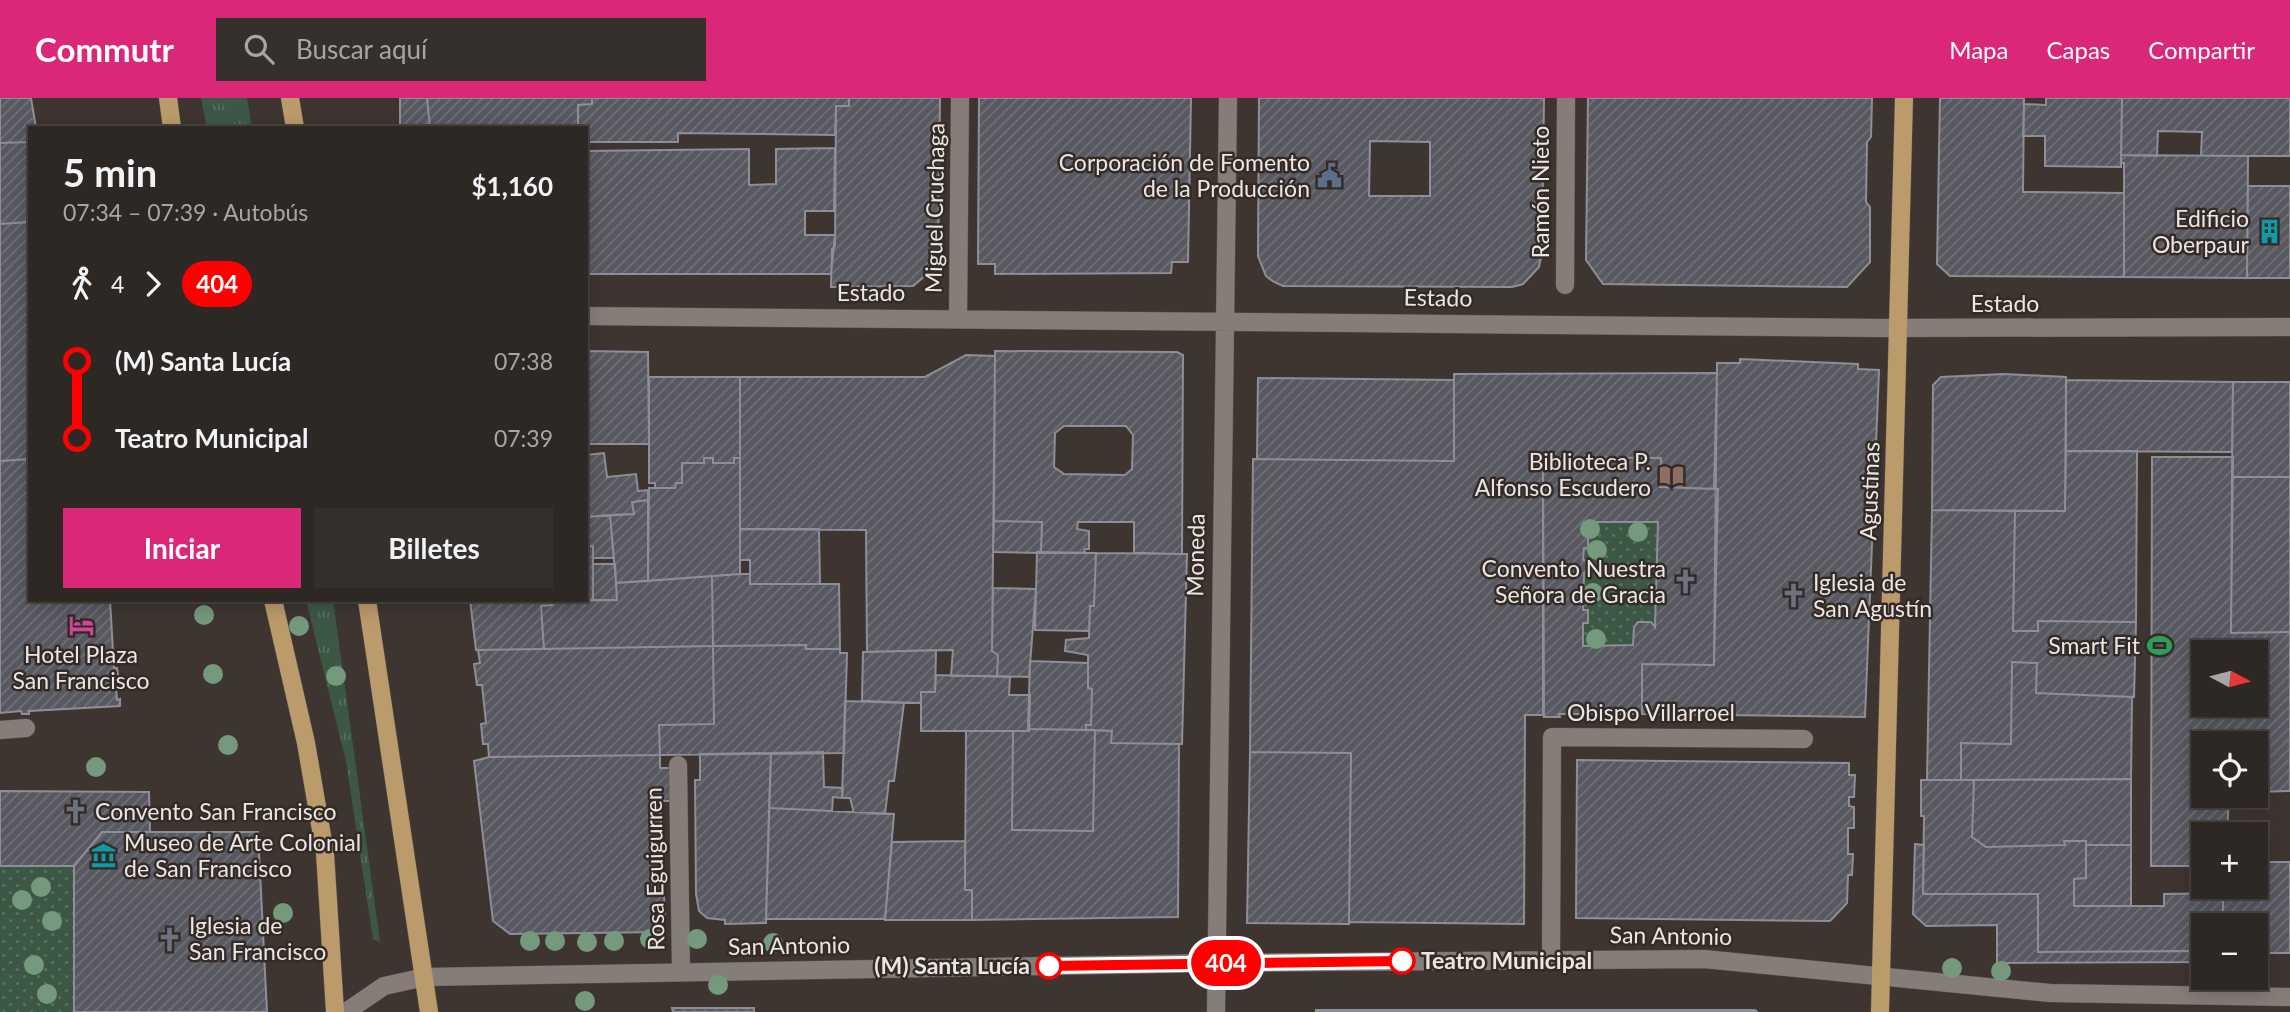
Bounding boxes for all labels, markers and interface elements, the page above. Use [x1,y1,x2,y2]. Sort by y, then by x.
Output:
search box [216,18,706,81]
text: Commutr [35,29,174,69]
icon: search [240,30,278,68]
text: Buscar aquí [296,33,427,65]
text: Mapa [1949,35,2008,64]
text: Capas [2046,35,2110,64]
text: Compartir [2148,35,2255,64]
street label: Miguel Cruchaga [919,123,949,293]
street label: Ramón Nieto [1526,126,1554,258]
place label: Corporación de Fomento de la Producción [1059,148,1310,202]
text: 5 min [63,149,157,195]
public building icon: Corporación de Fomento de la Producción [1316,162,1344,190]
text: $1,160 [472,170,553,202]
text: 07:34 – 07:39 · Autobús [63,198,308,226]
place label: Edificio Oberpaur [2152,204,2250,258]
building icon: Edificio Oberpaur [2255,218,2283,246]
icon: walk [63,265,101,303]
icon: forward [134,265,172,303]
text: 404 [196,269,238,298]
text: 4 [111,270,124,298]
street label: Estado [837,278,905,306]
street label: Estado [1403,282,1473,312]
street label: Estado [1971,289,2039,317]
text: (M) Santa Lucía [115,345,291,377]
text: 07:38 [494,347,553,375]
text: Teatro Municipal [115,422,308,454]
text: 07:39 [494,424,553,452]
street label: Agustinas [1853,441,1885,541]
place label: Biblioteca P. Alfonso Escudero [1475,447,1651,501]
library icon: Biblioteca P. Alfonso Escudero [1657,461,1685,489]
button: Iniciar [63,508,301,588]
button: Billetes [315,508,553,588]
street label: Moneda [1180,513,1210,597]
place label: Convento Nuestra Señora de Gracia [1482,554,1666,608]
church icon: Convento Nuestra Señora de Gracia [1672,568,1700,596]
place label: Iglesia de San Agustín [1813,568,1932,622]
church icon: Iglesia de San Agustín [1779,582,1807,610]
hotel icon: Hotel Plaza San Francisco [67,611,95,639]
place label: Smart Fit [2048,631,2141,659]
sports icon: Smart Fit [2146,632,2174,660]
place label: Hotel Plaza San Francisco [12,640,150,694]
north arrow [2191,640,2268,718]
map controls [2191,640,2268,990]
street label: Obispo Villarroel [1567,698,1735,726]
button: locate [2191,731,2268,808]
street label: Rosa Eguigurren [639,787,669,951]
place label: Convento San Francisco [95,797,336,825]
church icon: Convento San Francisco [61,798,89,826]
button: + [2191,822,2268,899]
place label: Museo de Arte Colonial de San Francisco [124,828,361,882]
museum icon: Museo de Arte Colonial de San Francisco [90,842,118,870]
place label: Iglesia de San Francisco [189,911,326,965]
button: − [2191,913,2268,990]
street label: San Antonio [1610,920,1733,950]
church icon: Iglesia de San Francisco [155,925,183,953]
street label: San Antonio [727,930,850,960]
line badge: 404 [1186,940,1266,986]
place label: Teatro Municipal [1421,946,1592,974]
text: 404 [1205,948,1247,977]
marker: Teatro Municipal [1389,948,1415,974]
place label: (M) Santa Lucía [874,951,1030,979]
marker: (M) Santa Lucía [1036,953,1062,979]

